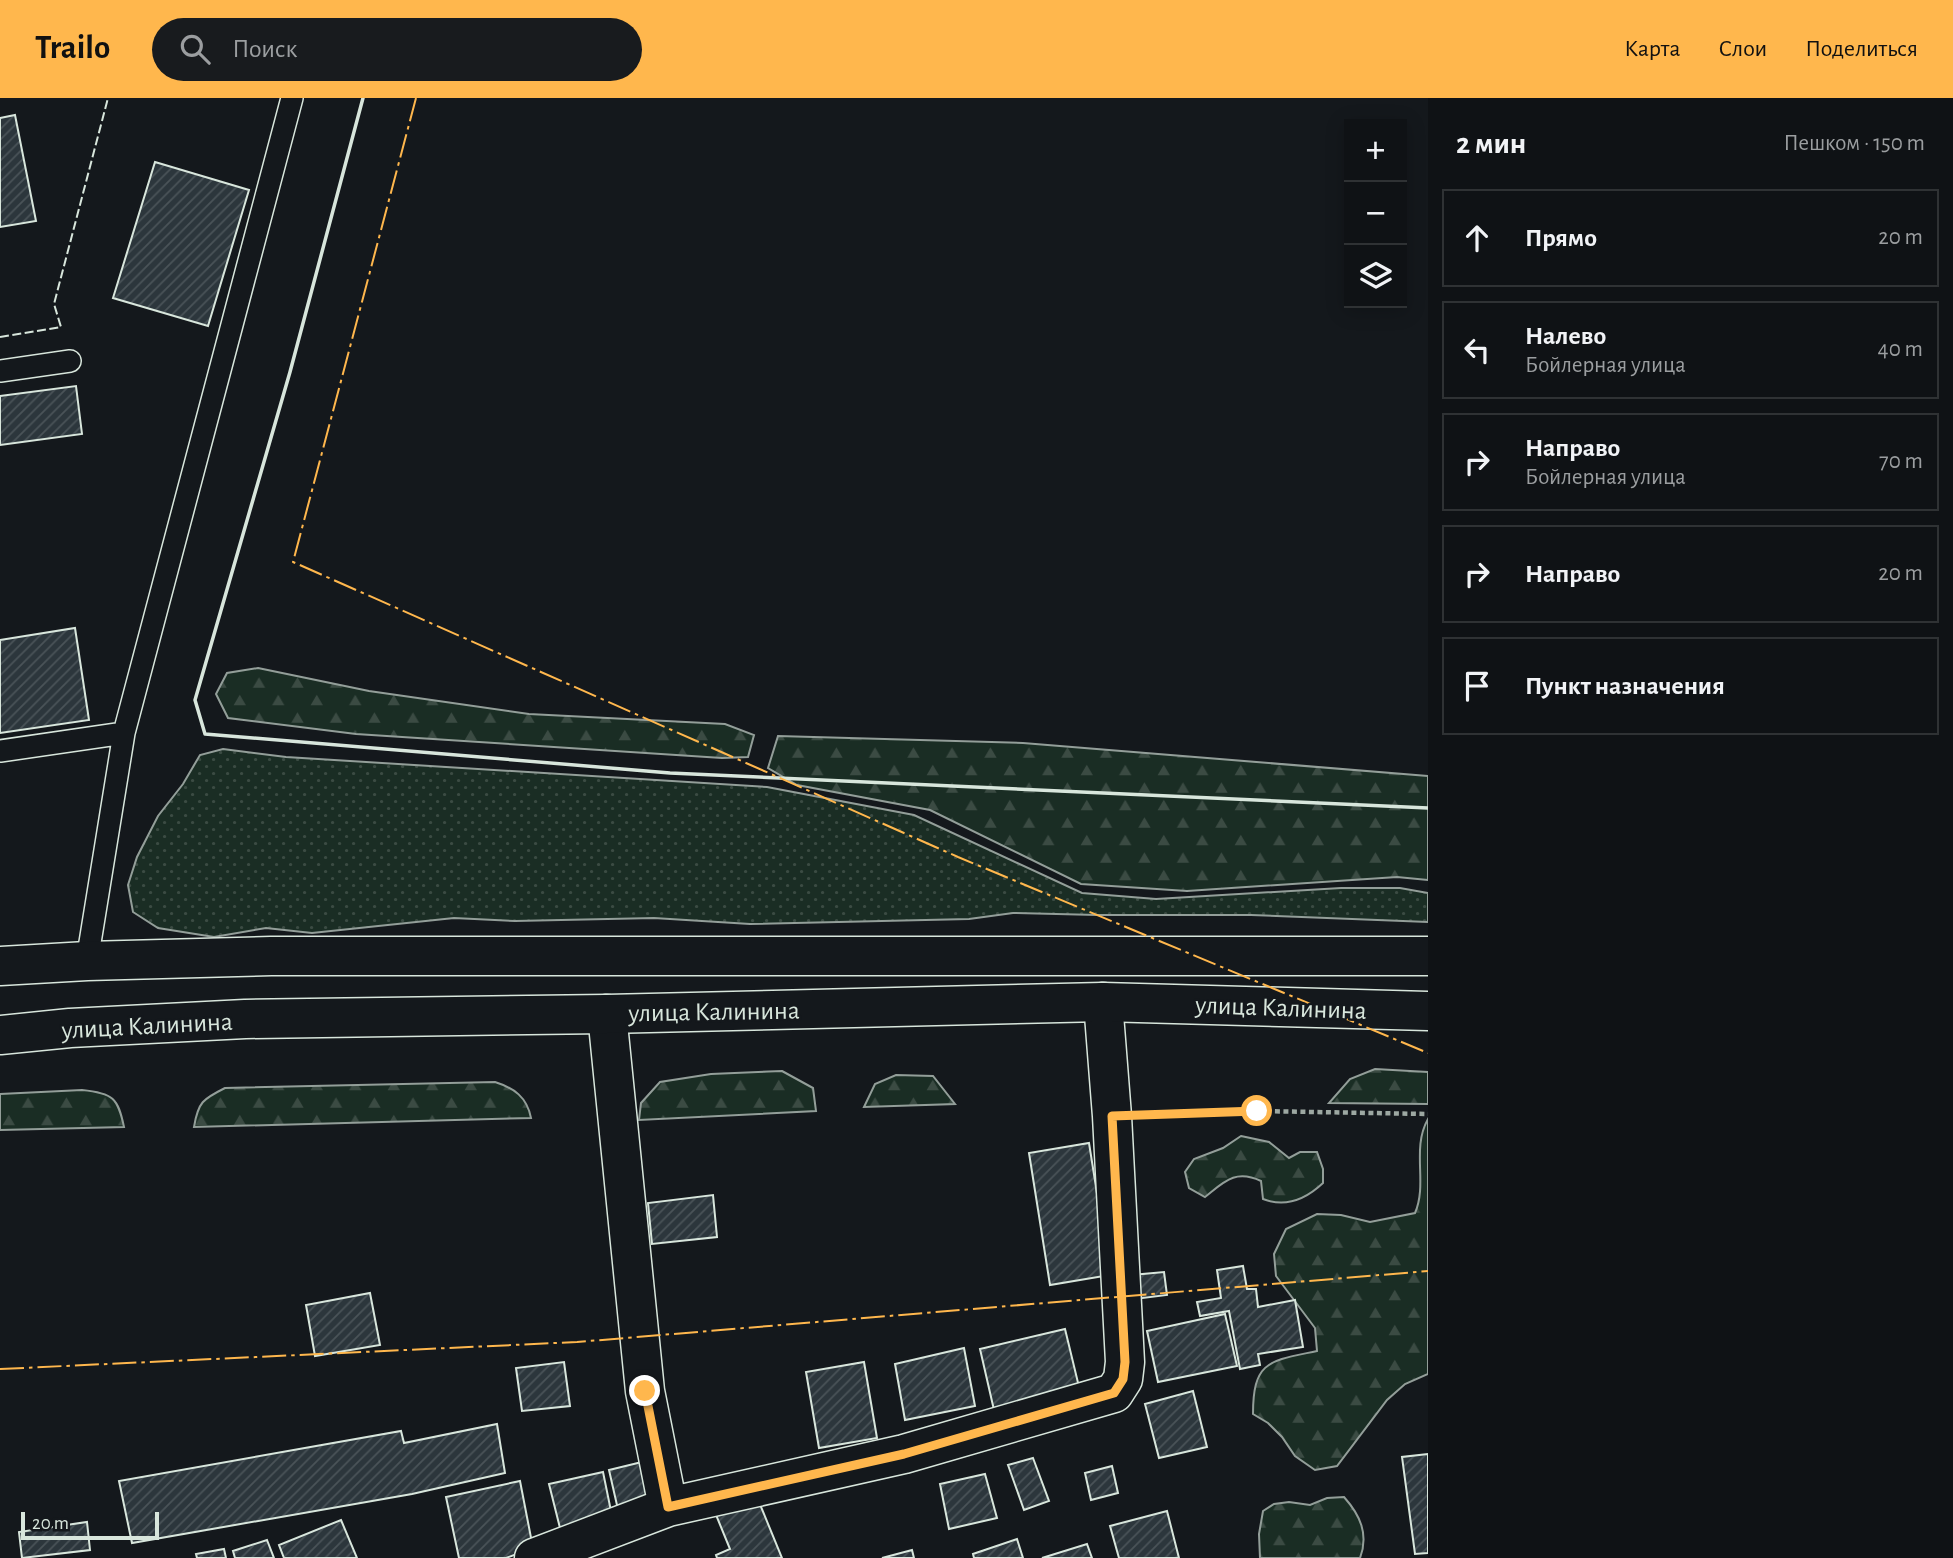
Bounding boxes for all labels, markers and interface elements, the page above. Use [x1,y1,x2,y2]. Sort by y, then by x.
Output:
search box [152,18,642,81]
icon: search [176,30,214,68]
text: Trailo [35,32,110,65]
text: Поиск [232,36,297,62]
text: Карта [1624,37,1680,61]
text: Слои [1718,37,1767,61]
text: Поделиться [1805,37,1918,61]
map controls [1344,119,1407,308]
button: + [1344,119,1407,182]
text: 2 мин [1456,129,1526,159]
text: Пешком · 150 m [1784,132,1925,155]
button: − [1344,182,1407,245]
icon: ahead [1458,219,1496,257]
text: Прямо [1525,225,1597,251]
text: 20 m [1878,226,1923,249]
button: layers [1344,245,1407,308]
text: Налево [1525,323,1606,349]
icon: left [1458,331,1496,369]
text: 40 m [1878,338,1923,361]
text: Бойлерная улица [1525,354,1686,377]
text: Направо [1525,435,1620,461]
icon: right [1458,443,1496,481]
text: 70 m [1879,450,1923,473]
text: Бойлерная улица [1525,466,1686,489]
icon: right [1458,555,1496,593]
text: Направо [1525,561,1620,587]
text: 20 m [1878,562,1923,585]
icon: arrive [1458,667,1496,705]
text: Пункт назначения [1525,673,1725,699]
street label: улица Калинина [1194,992,1367,1024]
street label: улица Калинина [627,998,800,1027]
street label: улица Калинина [60,1009,233,1044]
route start [1241,1095,1272,1126]
route end [629,1375,660,1406]
scale bar [21,1509,159,1541]
text: 20 m [32,1514,69,1533]

